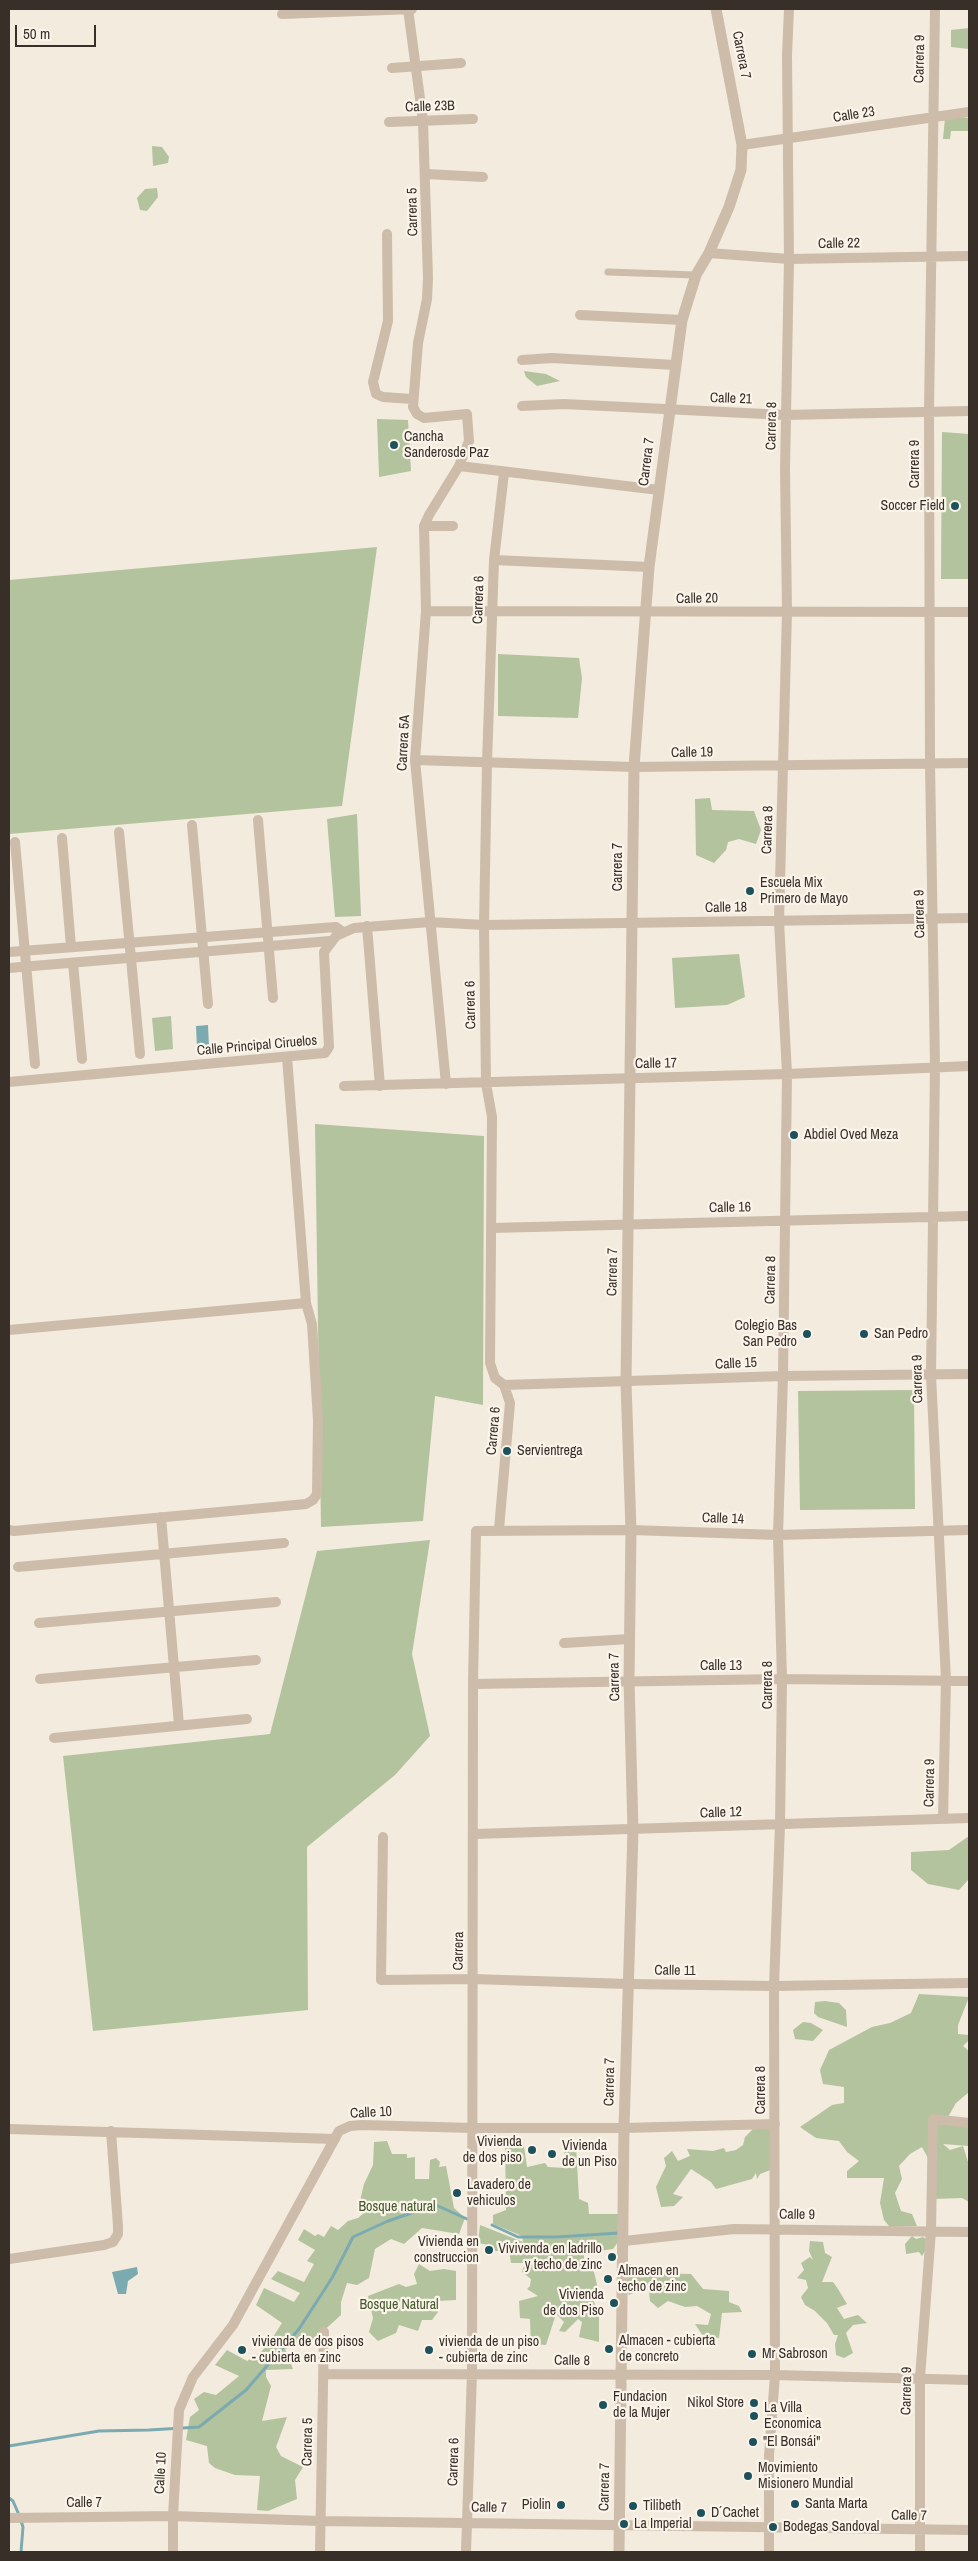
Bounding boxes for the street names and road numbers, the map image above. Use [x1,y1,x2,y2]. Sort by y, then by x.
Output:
street label: Carrera 7 [728,30,754,80]
street label: Carrera 9 [911,35,929,83]
street label: Calle 23B [405,98,455,116]
street label: Calle 23 [832,103,876,127]
street label: Carrera 5 [404,188,422,236]
street label: Calle 22 [818,235,860,253]
street label: Calle 21 [710,390,752,408]
street label: Carrera 8 [763,402,781,450]
street label: Carrera 7 [636,437,658,487]
street label: Carrera 9 [907,440,923,488]
street label: Carrera 6 [470,575,488,625]
street label: Calle 20 [676,590,718,608]
street label: Carrera 5A [394,715,414,771]
street label: Calle 19 [671,744,713,762]
street label: Carrera 8 [759,805,777,855]
street label: Carrera 7 [610,843,626,891]
street label: Carrera 9 [911,890,929,938]
street label: Calle 18 [705,899,747,917]
street label: Carrera 6 [462,981,480,1029]
street label: Calle Principal Ciruelos [196,1032,318,1060]
street label: Calle 17 [635,1055,677,1073]
street label: Calle 16 [709,1199,751,1217]
street label: Carrera 7 [604,1248,622,1296]
street label: Carrera 8 [762,1256,780,1304]
street label: Calle 15 [715,1355,757,1373]
street label: Carrera 9 [909,1355,927,1403]
street label: Carrera 6 [484,1406,504,1456]
street label: Calle 14 [702,1510,744,1528]
street label: Carrera 7 [606,1653,624,1701]
street label: Calle 13 [700,1658,742,1674]
street label: Carrera 8 [760,1661,776,1709]
street label: Carrera 9 [921,1759,939,1807]
street label: Calle 12 [700,1804,742,1822]
street label: Carrera [450,1931,468,1971]
street label: Calle 11 [654,1962,696,1980]
street label: Carrera 7 [601,2058,619,2106]
street label: Carrera 8 [753,2066,769,2114]
street label: Calle 10 [350,2104,392,2122]
street label: Calle 9 [779,2206,815,2224]
street label: Calle 8 [554,2352,590,2370]
street label: Carrera 9 [898,2367,916,2415]
street label: Carrera 5 [299,2418,317,2466]
street label: Carrera 6 [445,2437,463,2487]
street label: Calle 10 [152,2452,170,2494]
street label: Carrera 7 [596,2463,614,2511]
street label: Calle 7 [66,2495,102,2511]
street label: Calle 7 [471,2499,507,2517]
street label: Calle 7 [891,2507,927,2525]

